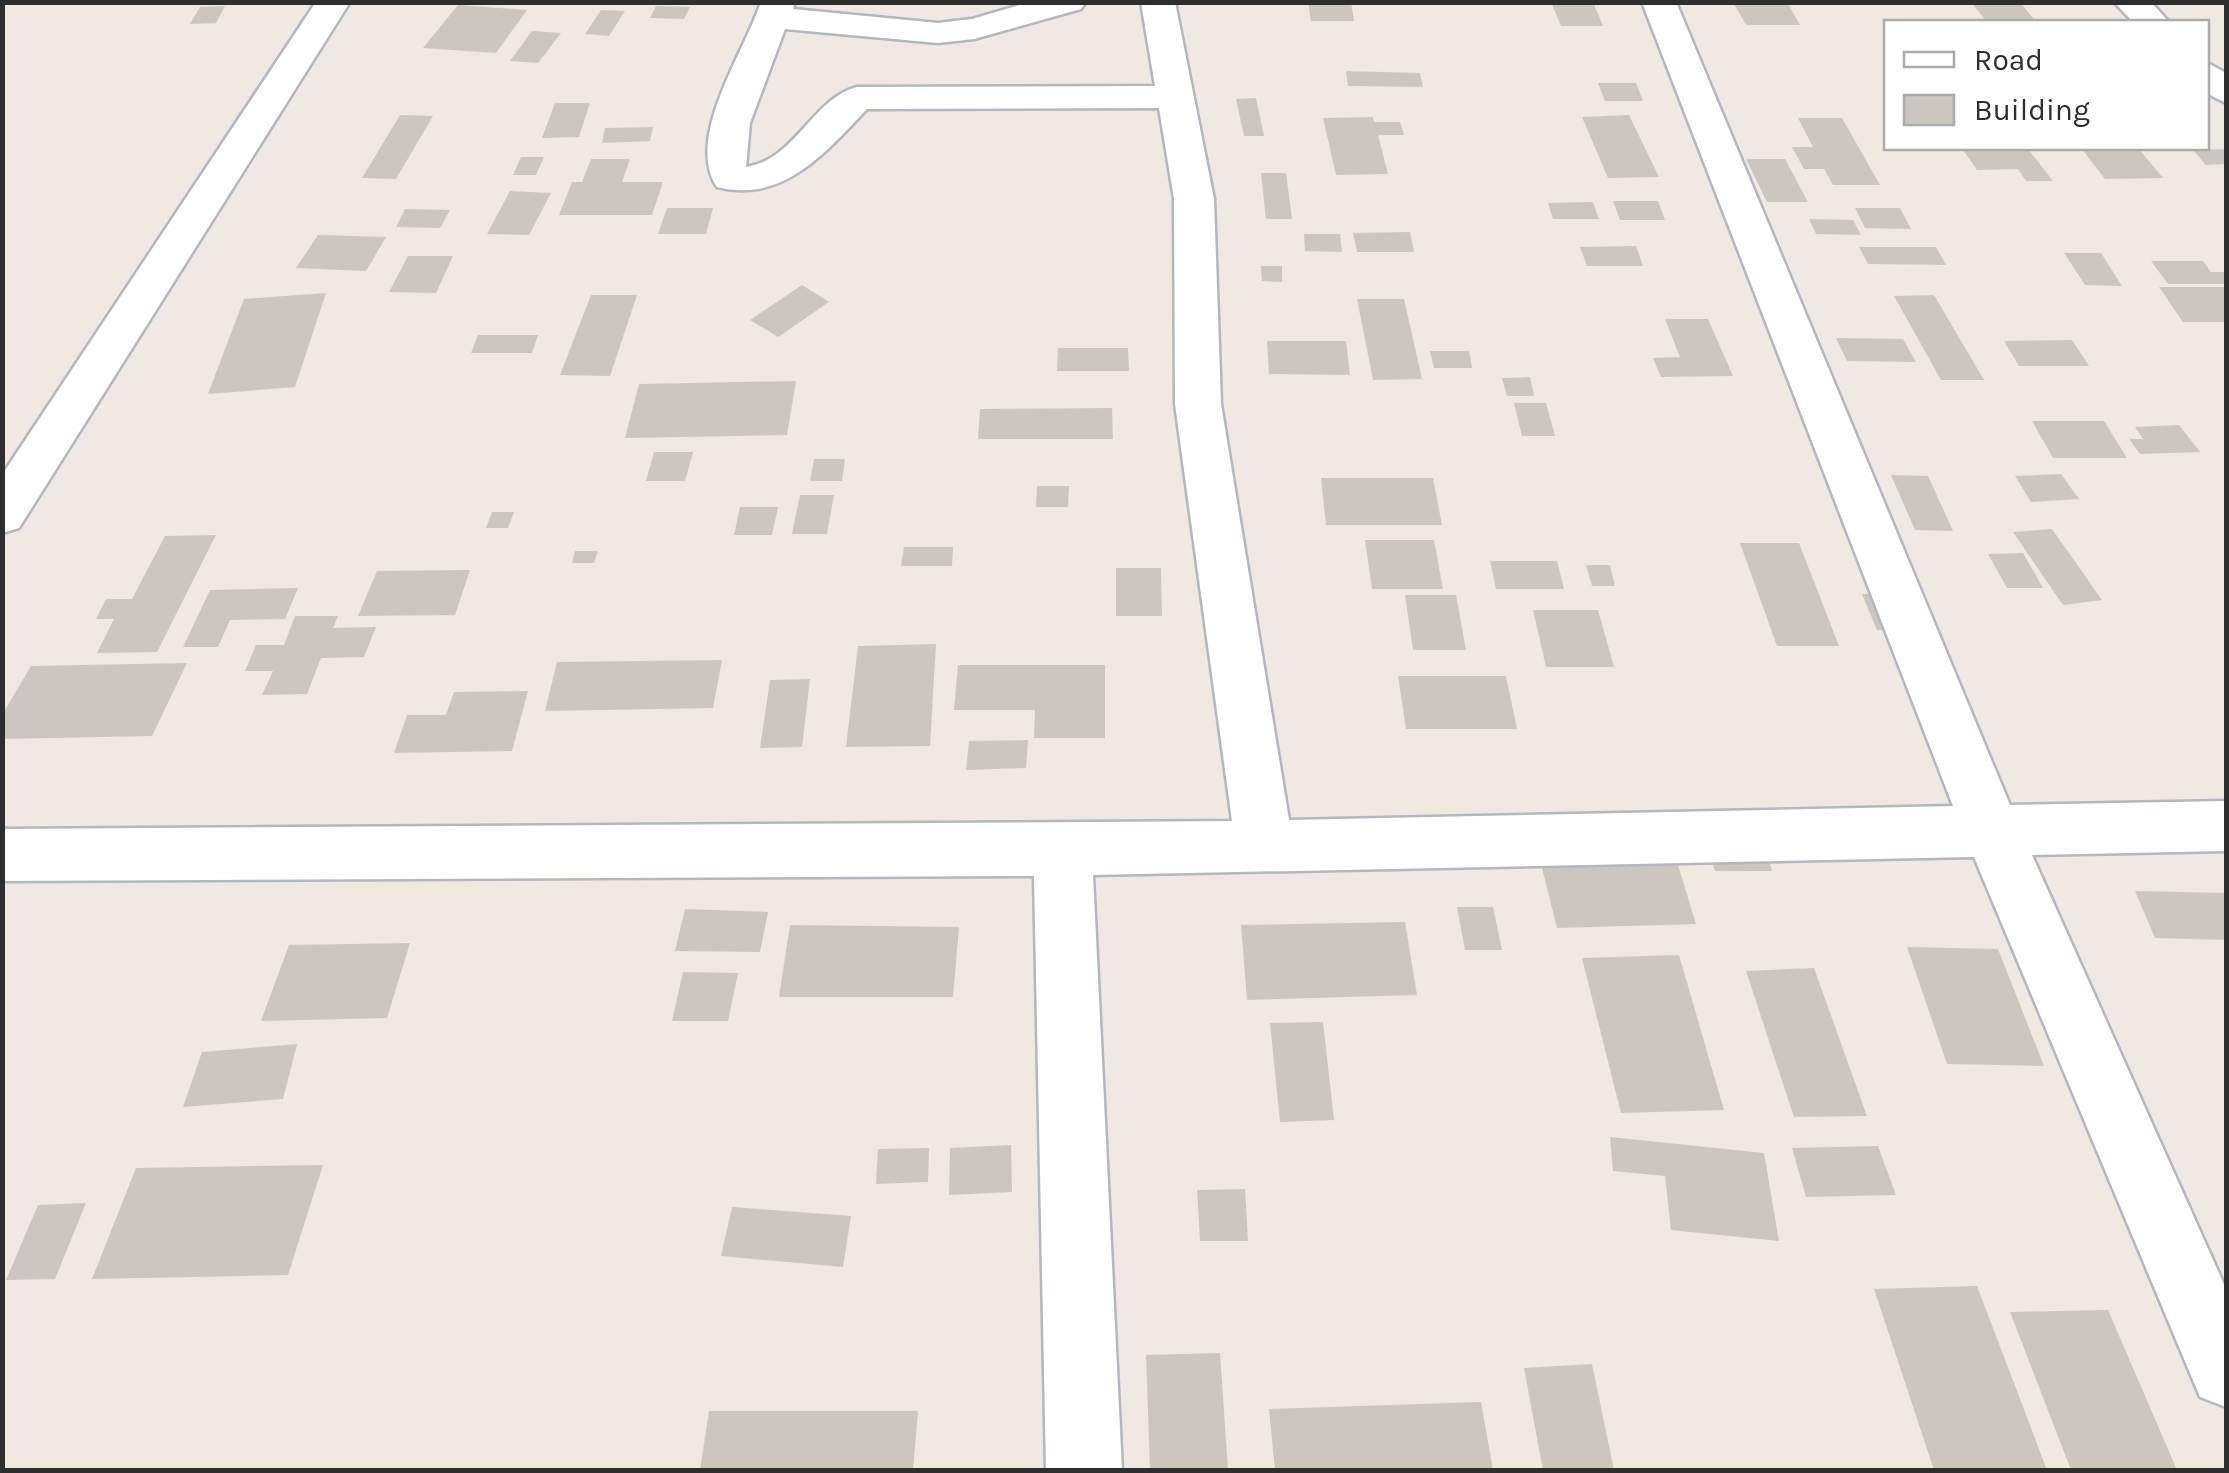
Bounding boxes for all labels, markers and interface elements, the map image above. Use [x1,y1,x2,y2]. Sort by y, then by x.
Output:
legend [1884,20,2209,150]
text: Road [1974,42,2043,78]
text: Building [1974,92,2090,128]

